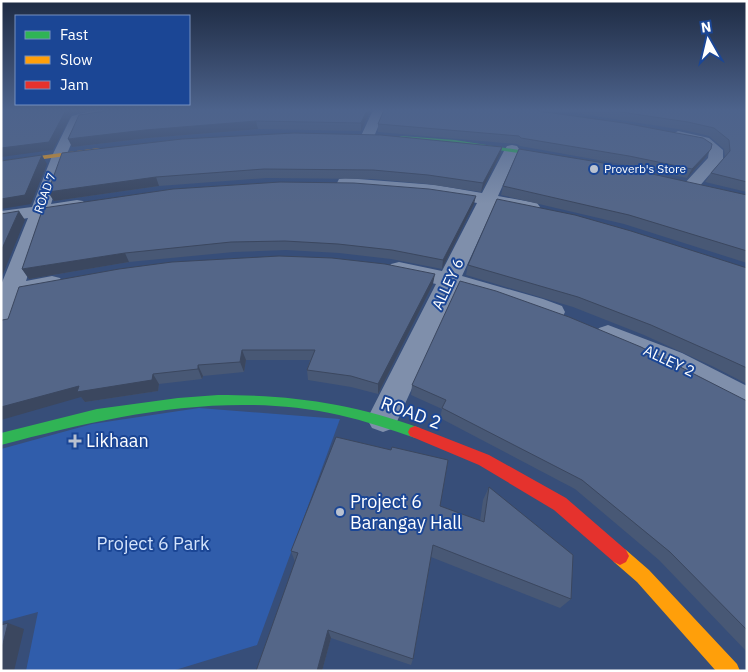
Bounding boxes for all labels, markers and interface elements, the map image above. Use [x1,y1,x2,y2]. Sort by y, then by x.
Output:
legend [15,15,190,105]
north arrow [683,15,733,65]
text: N [700,18,712,37]
text: Fast [60,25,88,44]
text: Slow [60,50,93,69]
text: Jam [60,75,89,94]
place label: Proverb's Store [604,161,686,176]
marker: Proverb's Store [588,163,600,175]
street label: ROAD 7 [30,171,59,215]
street label: ALLEY 6 [427,255,468,313]
street label: ALLEY 2 [640,340,698,381]
street label: ROAD 2 [378,391,444,434]
place label: Likhaan [86,429,149,452]
marker: Likhaan [68,434,82,448]
place label: Project 6 Barangay Hall [350,490,462,534]
marker: Project 6 Barangay Hall [334,506,346,518]
park label: Project 6 Park [97,532,210,555]

